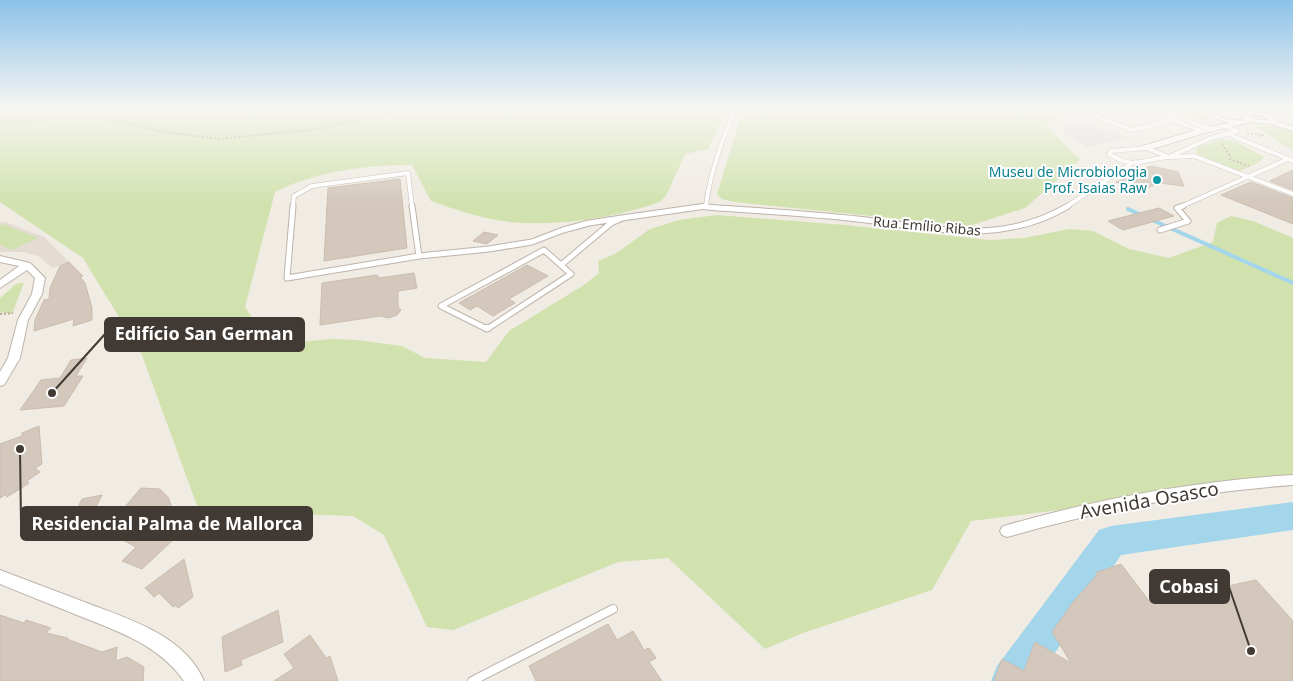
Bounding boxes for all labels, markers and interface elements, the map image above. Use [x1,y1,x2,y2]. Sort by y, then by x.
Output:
place label: Museu de Microbiologia Prof. Isaias Raw [989,162,1147,197]
marker: Museu de Microbiologia Prof. Isaias Raw [1151,174,1163,186]
street label: Rua Emílio Ribas [872,211,982,240]
callout: Edifício San German [105,318,304,351]
text: Edifício San German [115,321,293,345]
street label: Avenida Osasco [1077,475,1221,525]
callout: Residencial Palma de Mallorca [21,507,312,540]
text: Residencial Palma de Mallorca [32,511,302,535]
callout: Cobasi [1150,570,1229,603]
text: Cobasi [1159,574,1219,598]

